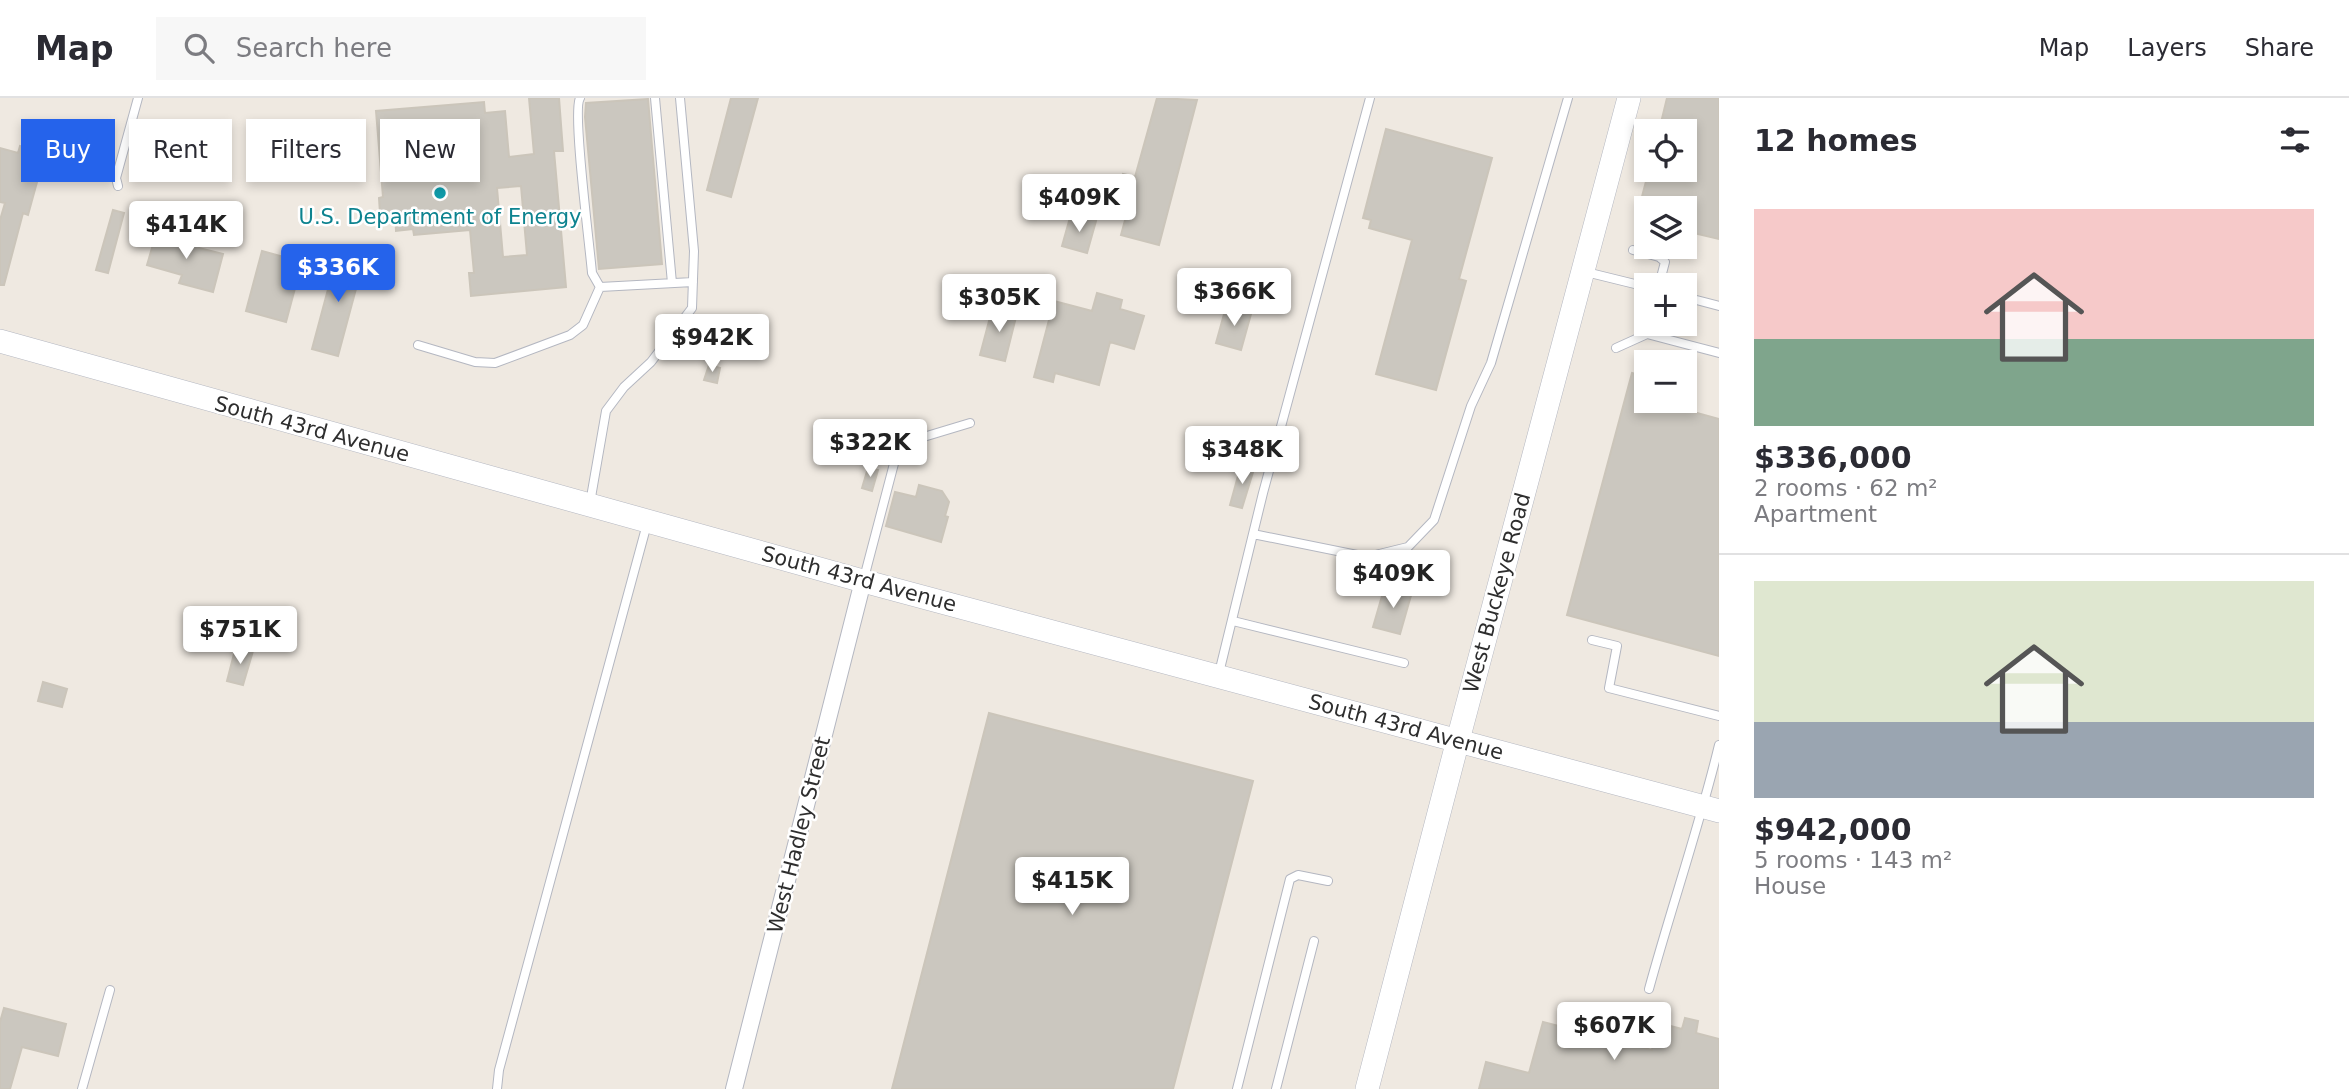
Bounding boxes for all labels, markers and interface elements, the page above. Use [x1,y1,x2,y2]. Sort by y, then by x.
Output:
search box [156,17,646,80]
text: Map [35,29,114,68]
icon: search [180,29,218,67]
text: Search here [236,33,392,63]
text: Map [2039,34,2089,62]
text: Layers [2127,34,2207,62]
text: Share [2245,34,2314,62]
chip: Buy [21,119,115,182]
chip: Rent [129,119,232,182]
chip: Filters [246,119,366,182]
chip: New [380,119,480,182]
map controls [1634,119,1697,413]
button: locate [1634,119,1697,182]
icon: filters [2276,121,2314,159]
text: 12 homes [1754,123,1918,158]
pin: $409K [1030,174,1128,234]
text: $409K [1038,184,1120,210]
marker: U.S. Department of Energy [432,185,448,201]
button: layers [1634,196,1697,259]
pin: $414K [137,202,235,261]
place label: U.S. Department of Energy [299,205,581,229]
text: $414K [145,211,227,237]
pin: $336K [289,244,387,304]
text: $336K [297,254,379,280]
icon: home [1971,254,2097,380]
pin: $366K [1185,268,1283,328]
button: + [1634,273,1697,336]
pin: $305K [950,274,1048,334]
text: $366K [1193,278,1275,304]
text: $305K [958,284,1040,310]
pin: $942K [663,314,761,374]
text: $942K [671,324,753,350]
button: − [1634,350,1697,413]
street label: South 43rd Avenue [212,391,412,467]
pin: $322K [821,420,919,479]
pin: $348K [1193,426,1291,486]
text: $322K [829,429,911,455]
text: $348K [1201,436,1283,462]
text: $336,000 [1754,440,1912,475]
text: 2 rooms · 62 m² [1754,475,1938,501]
street label: West Buckeye Road [1459,490,1535,696]
text: Apartment [1754,501,1877,527]
street label: South 43rd Avenue [759,541,959,617]
pin: $409K [1344,550,1442,610]
text: $409K [1352,560,1434,586]
pin: $751K [191,606,289,666]
text: $751K [199,616,281,642]
icon: home [1971,626,2097,752]
street label: South 43rd Avenue [1306,689,1506,765]
street label: West Hadley Street [763,734,835,936]
text: $942,000 [1754,812,1912,847]
text: 5 rooms · 143 m² [1754,847,1952,873]
pin: $415K [1023,858,1121,917]
text: $415K [1031,867,1113,893]
text: House [1754,873,1826,899]
pin: $607K [1565,1002,1663,1062]
text: $607K [1573,1012,1655,1038]

